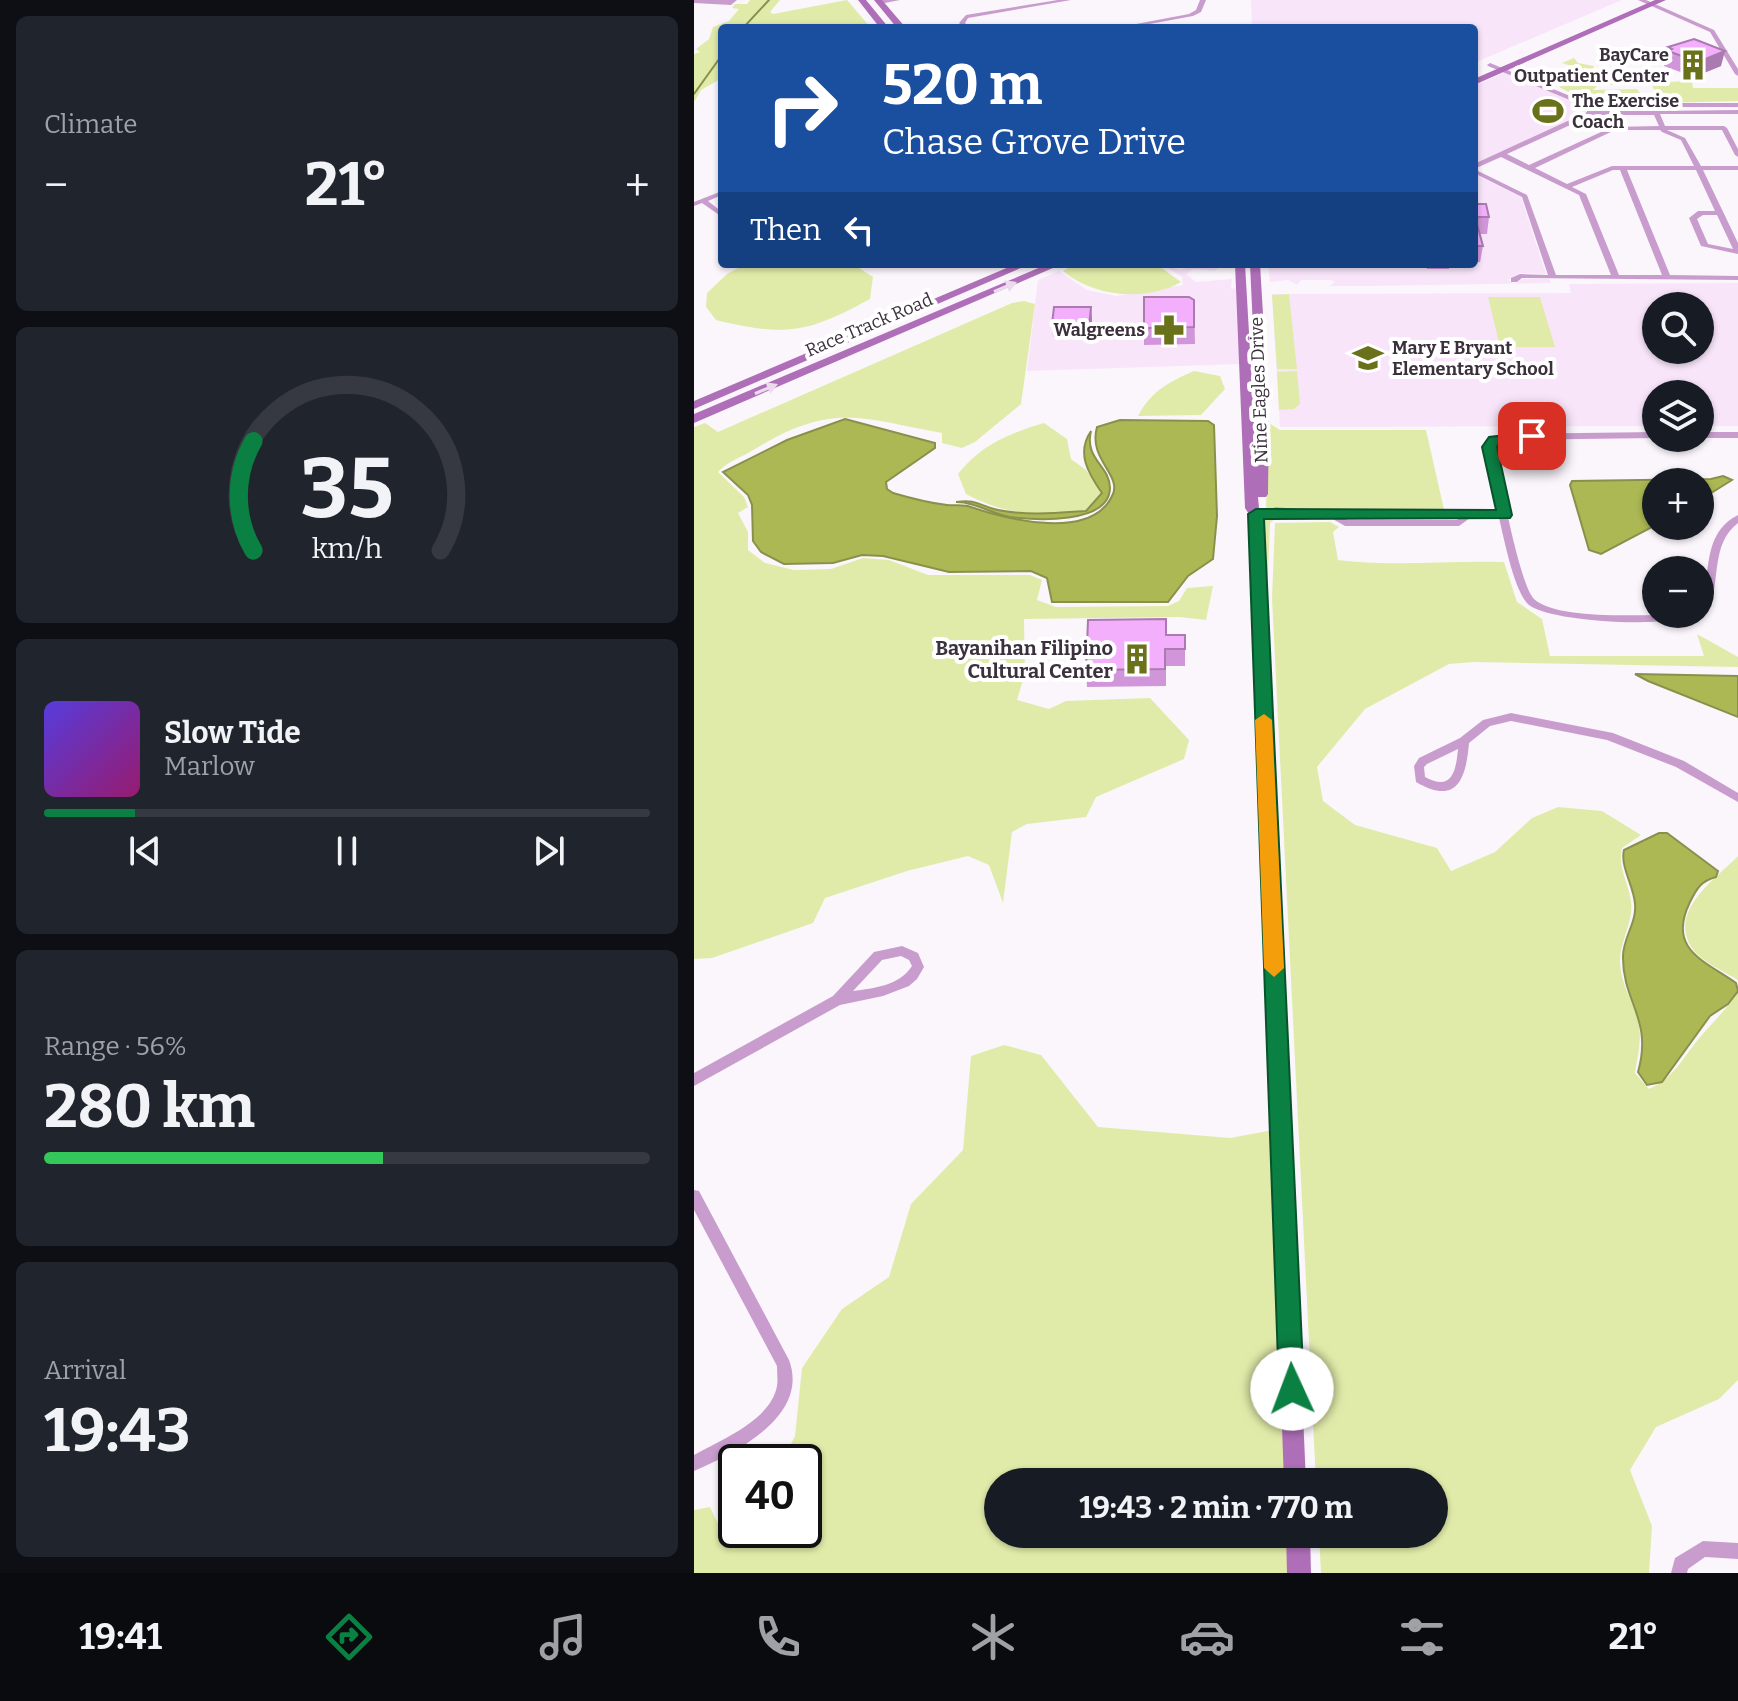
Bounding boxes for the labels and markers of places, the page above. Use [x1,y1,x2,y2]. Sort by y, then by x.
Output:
place label: BayCare Outpatient Center [1514,44,1670,87]
building icon: BayCare Outpatient Center [1676,48,1710,82]
place label: The Exercise Coach [1572,90,1679,133]
sports icon: The Exercise Coach [1531,94,1565,128]
pharmacy icon: Walgreens [1152,313,1186,347]
place label: Walgreens [1054,319,1145,341]
place label: Mary E Bryant Elementary School [1392,337,1554,380]
school or university icon: Mary E Bryant Elementary School [1351,341,1385,375]
pin [1498,402,1566,470]
place label: Bayanihan Filipino Cultural Center [935,636,1114,683]
building icon: Bayanihan Filipino Cultural Center [1120,642,1154,676]

